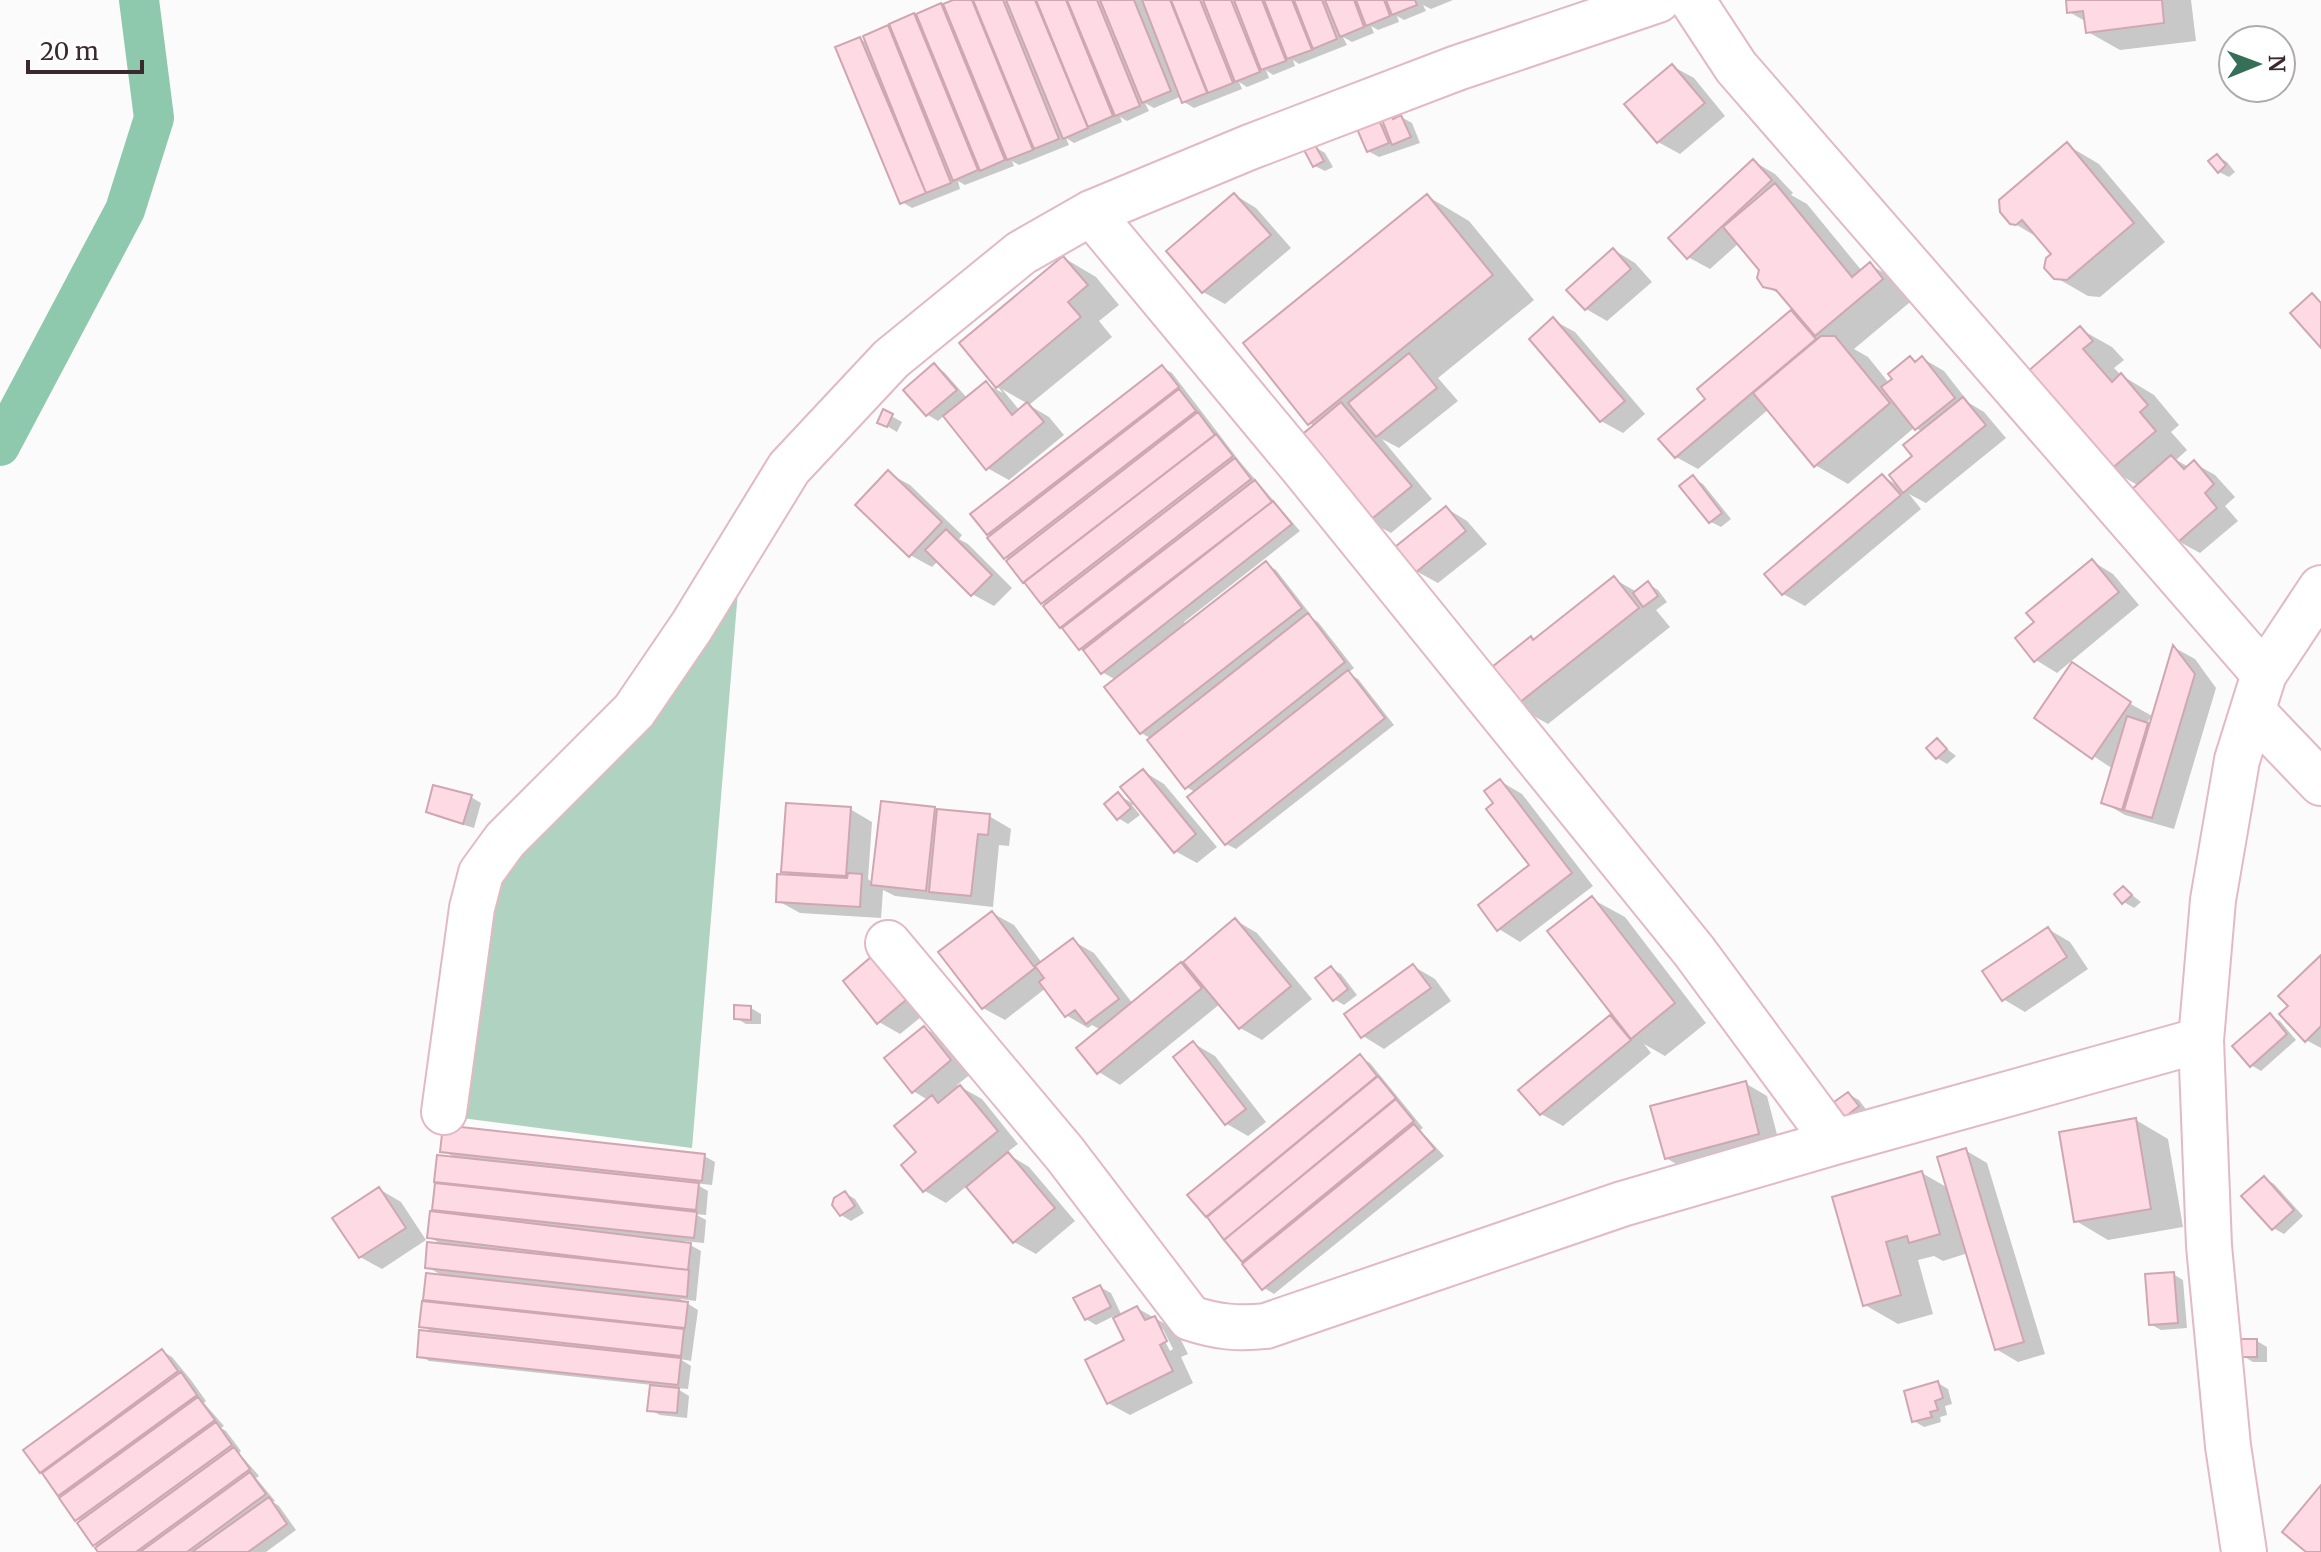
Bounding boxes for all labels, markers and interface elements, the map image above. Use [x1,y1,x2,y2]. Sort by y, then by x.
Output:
scale bar [28,24,142,74]
north arrow [2217,24,2297,104]
text: 20 m [40,36,99,67]
text: N [2263,55,2291,73]

